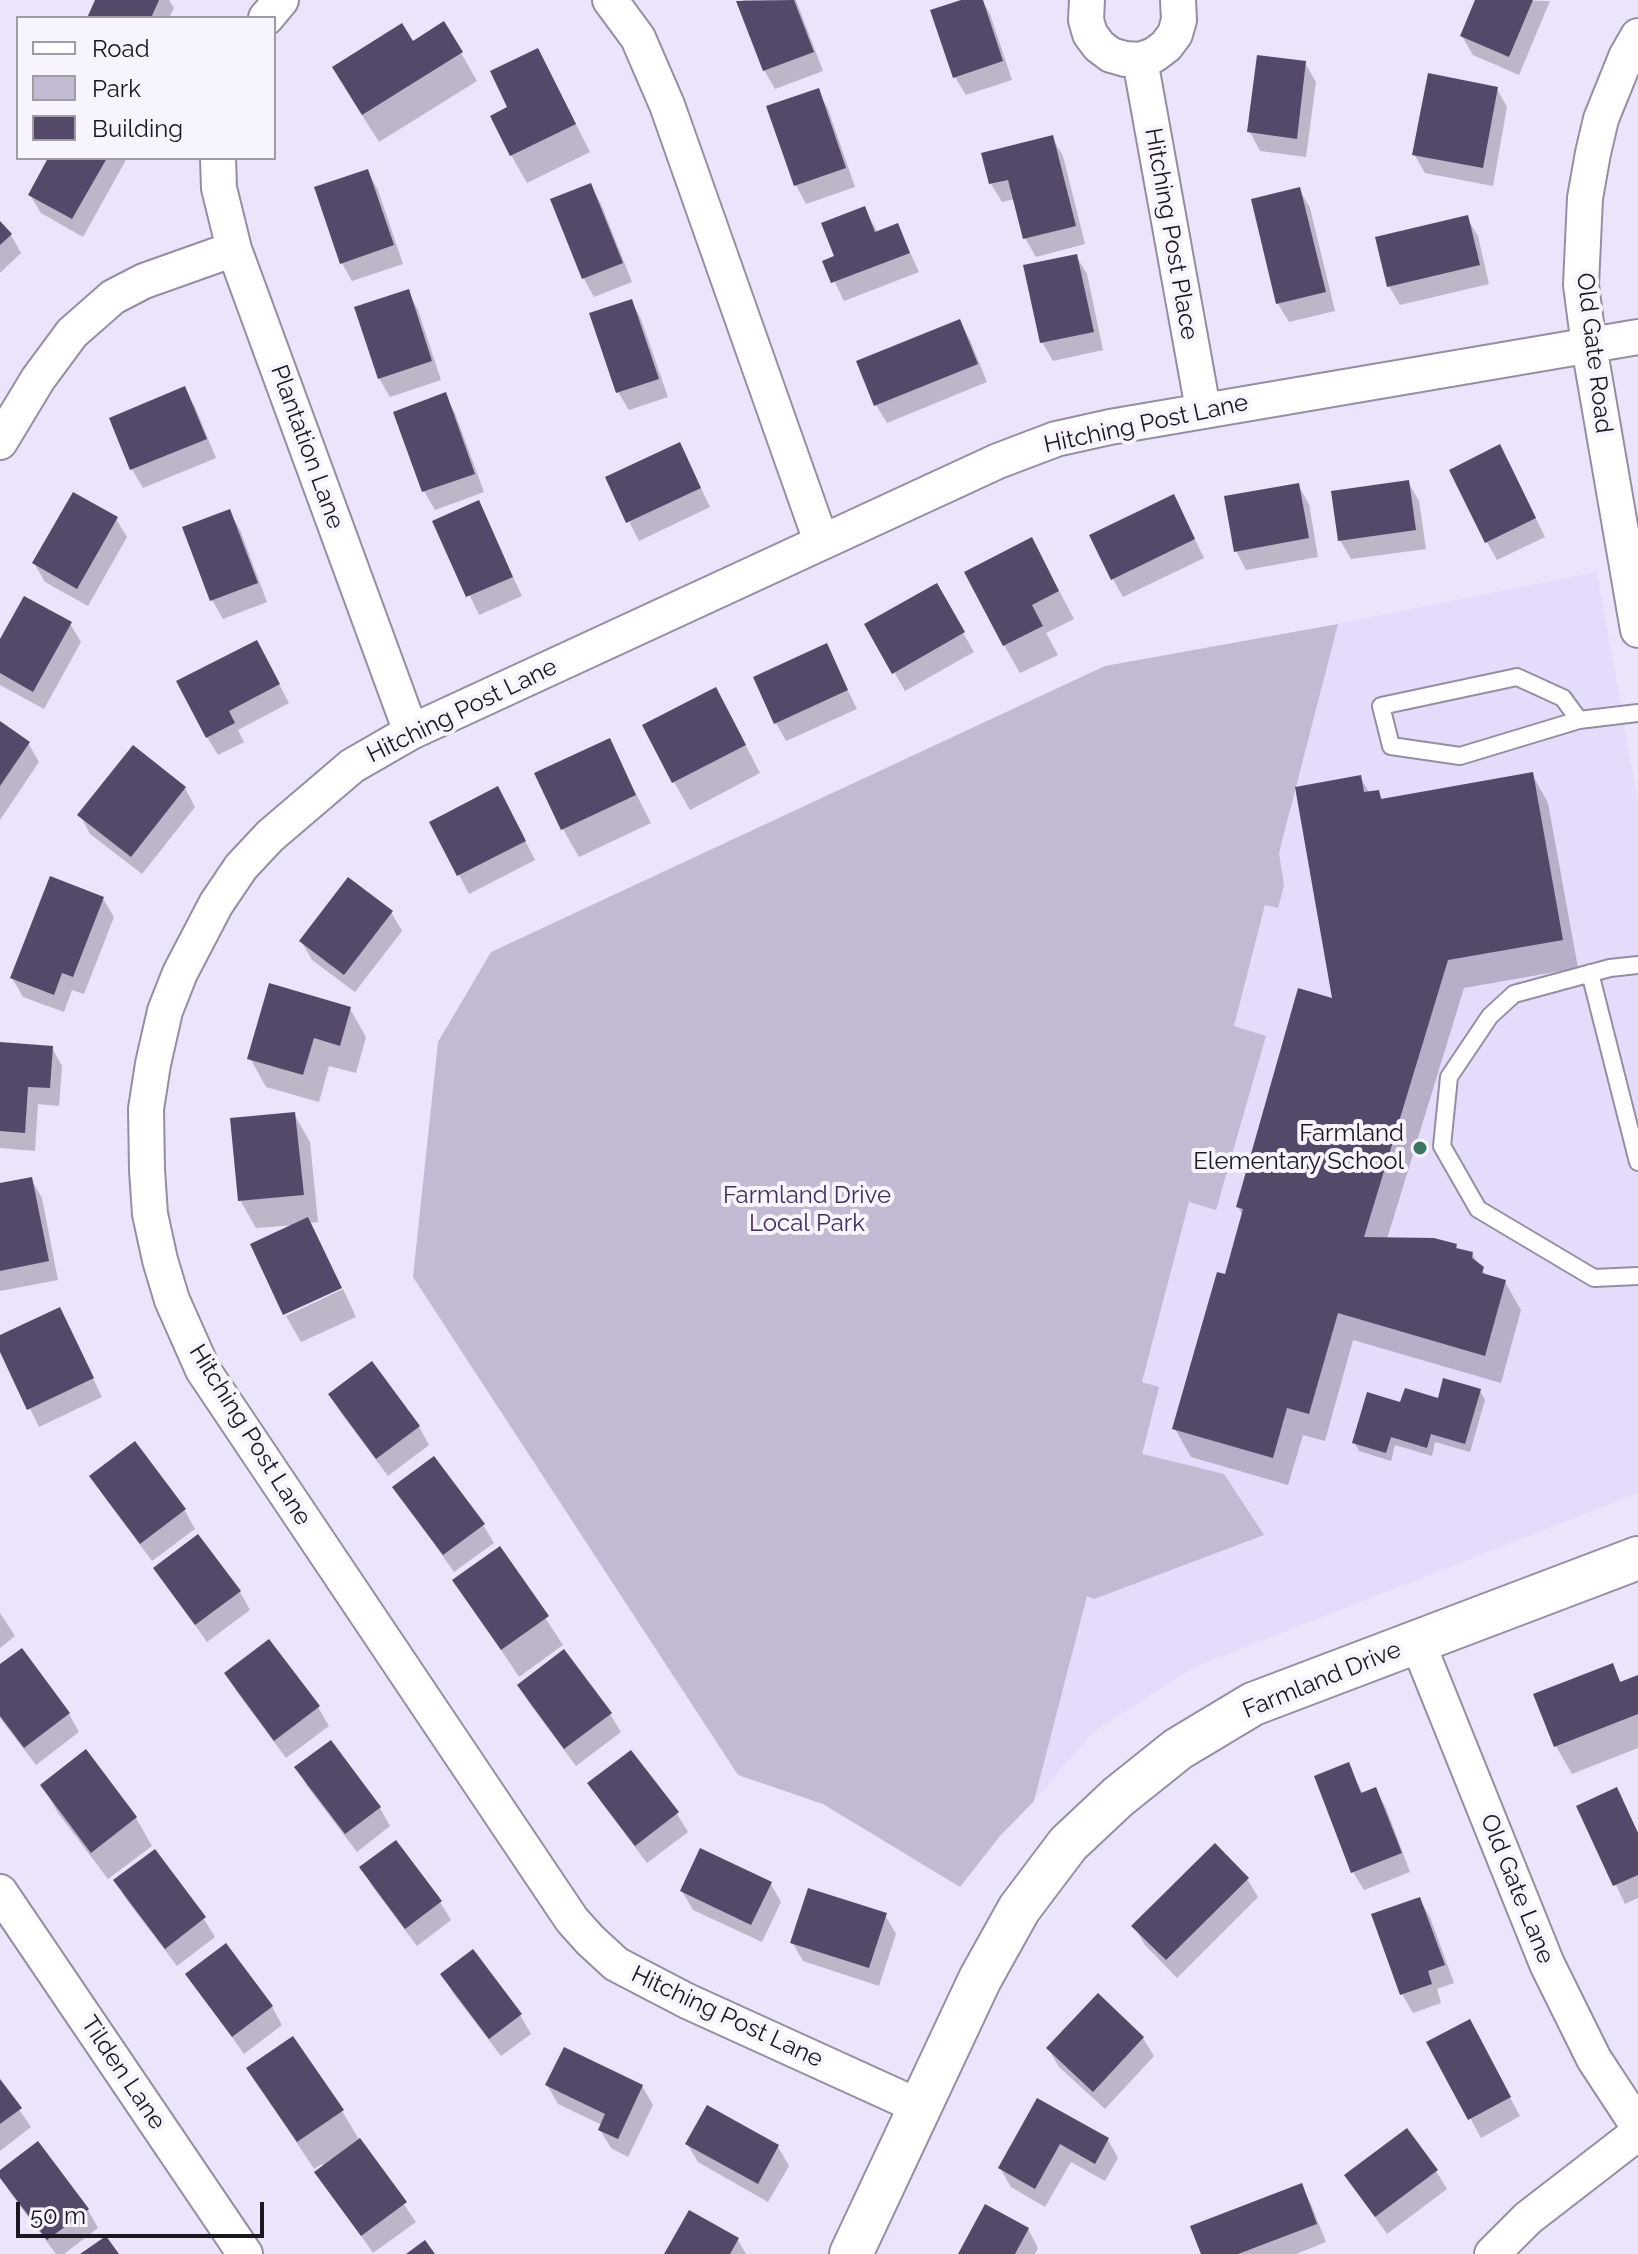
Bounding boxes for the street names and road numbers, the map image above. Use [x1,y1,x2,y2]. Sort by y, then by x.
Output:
street label: Hitching Post Place [1138,126,1204,342]
street label: Old Gate Road [1570,271,1618,435]
street label: Plantation Lane [264,361,350,533]
street label: Hitching Post Lane [1041,388,1251,460]
street label: Hitching Post Lane [362,652,562,770]
street label: Hitching Post Lane [183,1339,317,1531]
street label: Farmland Drive [1239,1635,1405,1725]
street label: Old Gate Lane [1474,1810,1560,1968]
street label: Hitching Post Lane [627,1960,827,2074]
street label: Tilden Lane [75,2011,171,2135]

